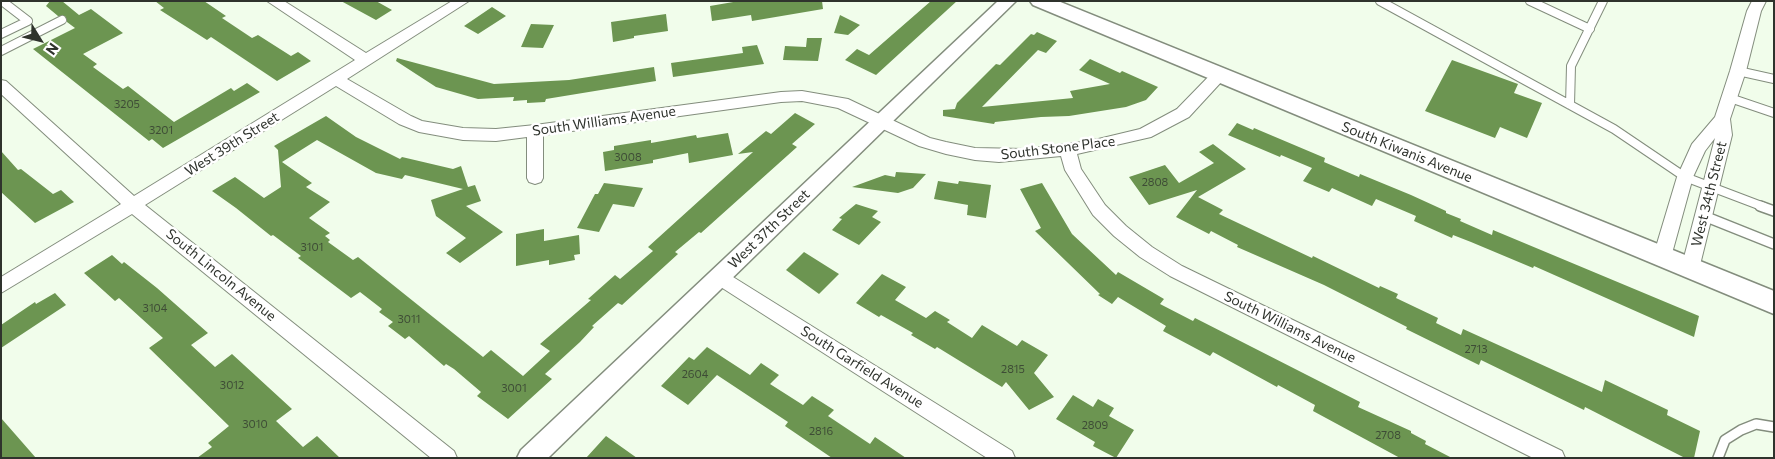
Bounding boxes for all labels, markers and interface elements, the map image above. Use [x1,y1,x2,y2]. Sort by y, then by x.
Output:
north arrow [15,15,65,65]
text: N [43,40,63,58]
house number: 3205 [114,97,140,111]
street label: South Williams Avenue [531,103,677,139]
street label: West 39th Street [182,108,282,180]
street label: South Kiwanis Avenue [1339,118,1475,186]
house number: 3201 [149,123,173,137]
street label: South Stone Place [1000,133,1116,163]
street label: West 34th Street [1688,140,1730,248]
house number: 3008 [614,150,642,164]
house number: 2808 [1142,175,1168,189]
street label: West 37th Street [725,186,813,272]
street label: South Lincoln Avenue [163,225,279,325]
house number: 3101 [301,240,323,254]
street label: South Williams Avenue [1221,288,1359,366]
house number: 3104 [143,301,167,315]
house number: 3011 [398,312,420,326]
street label: South Garfield Avenue [798,322,926,412]
house number: 2713 [1465,342,1487,356]
house number: 2815 [1001,362,1025,376]
house number: 2604 [682,367,708,381]
house number: 3012 [220,378,244,392]
house number: 3001 [501,381,527,395]
house number: 3010 [242,417,268,431]
house number: 2809 [1082,418,1108,432]
house number: 2816 [809,424,833,438]
house number: 2708 [1375,428,1401,442]

